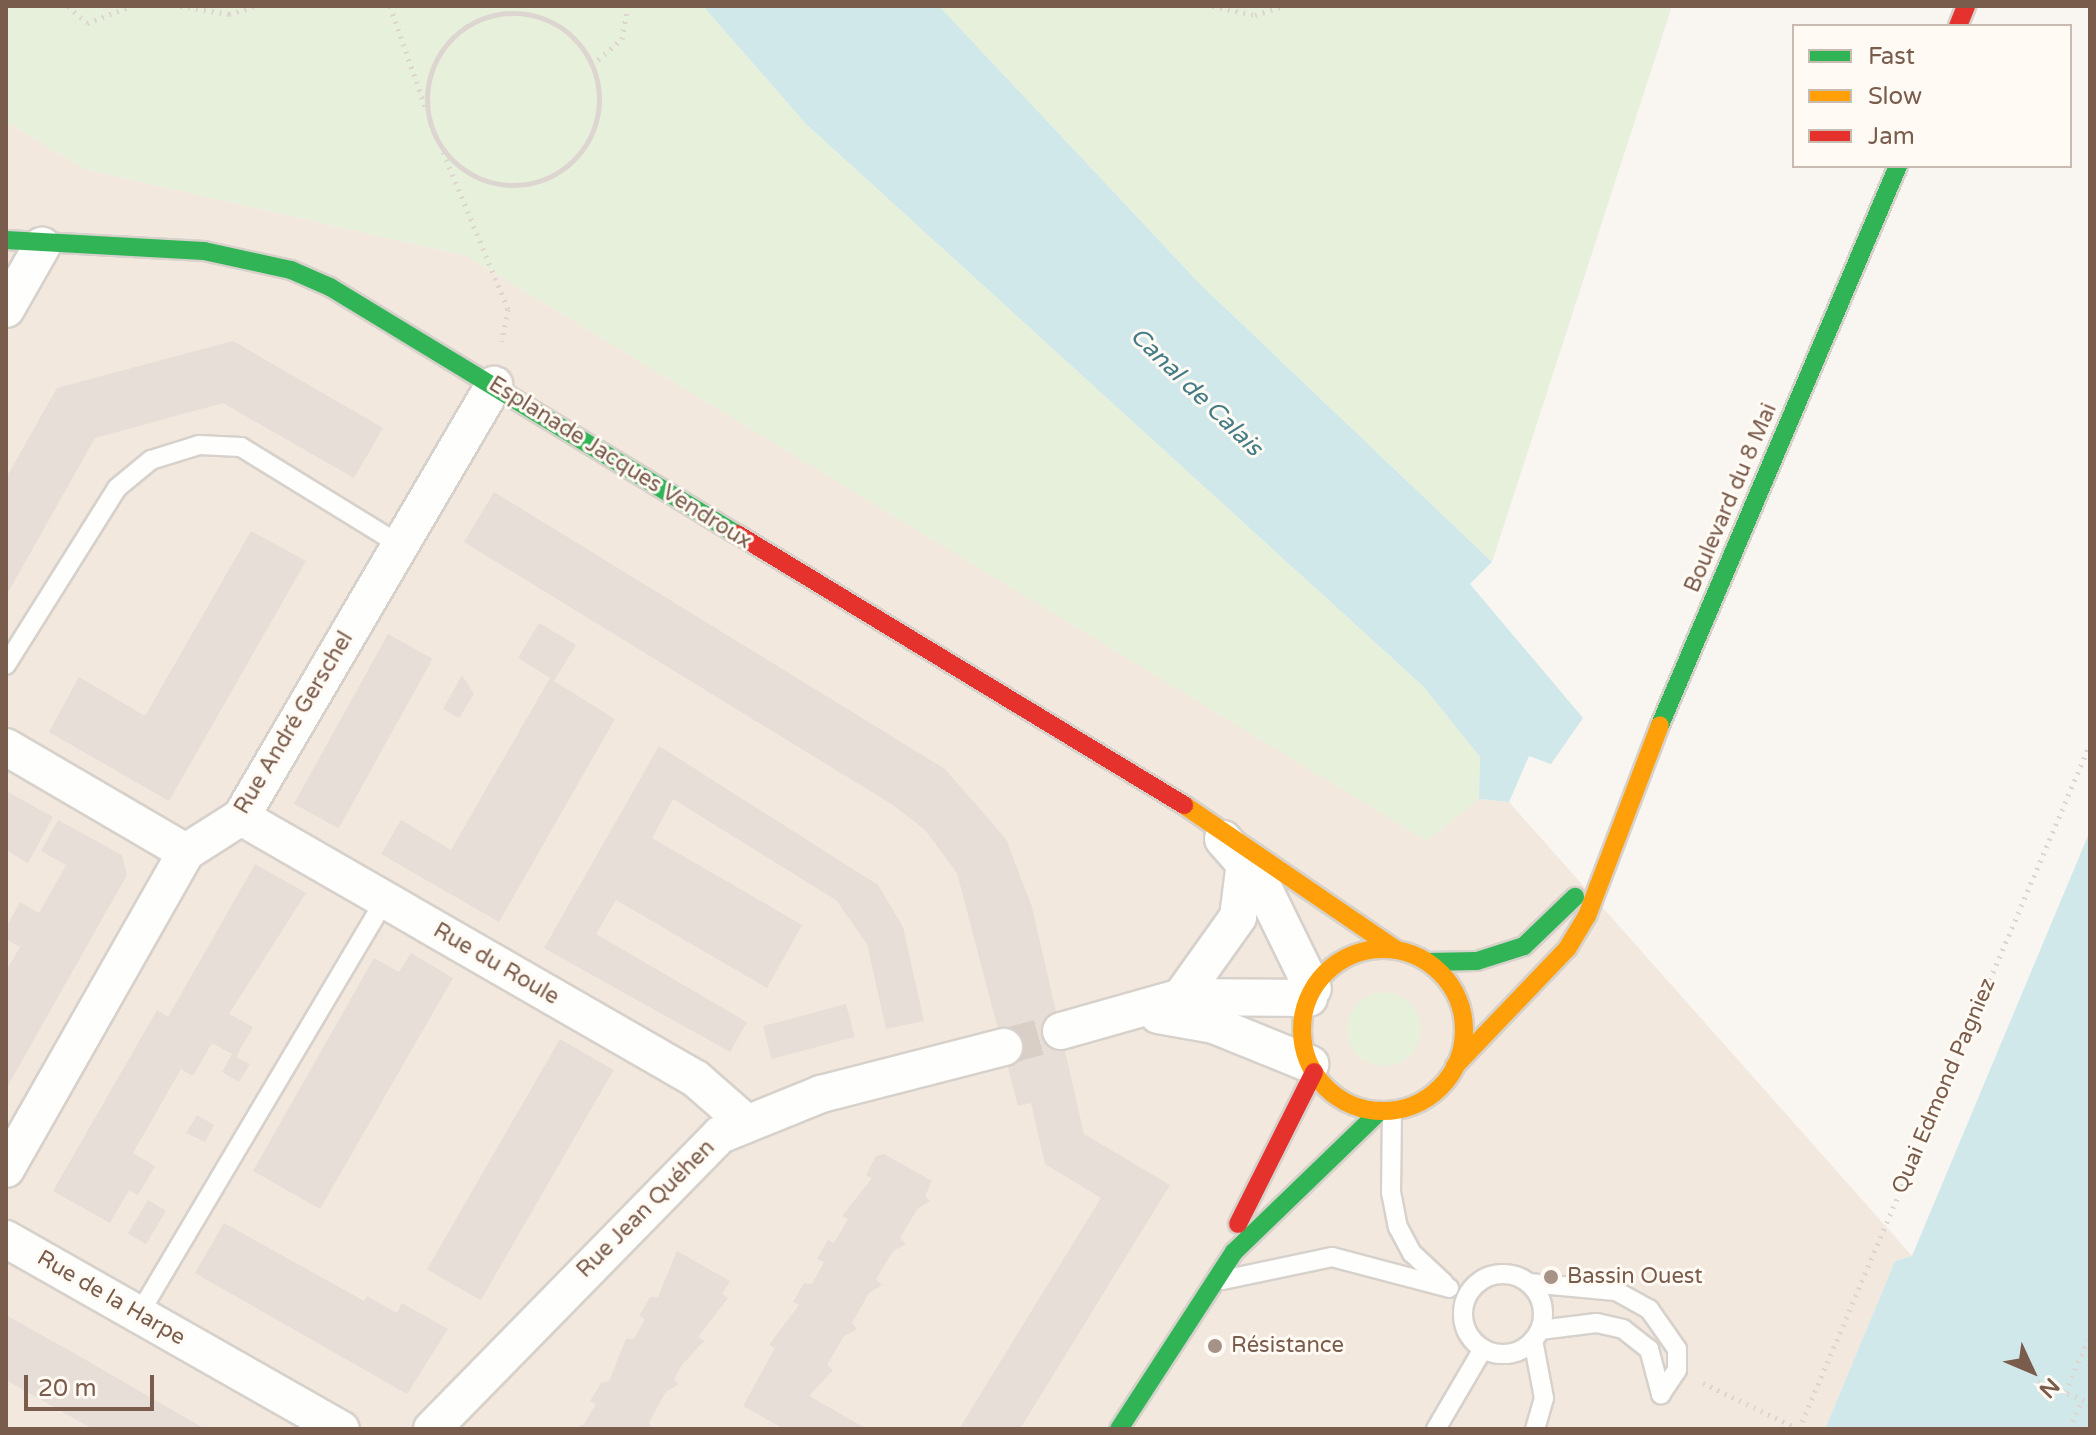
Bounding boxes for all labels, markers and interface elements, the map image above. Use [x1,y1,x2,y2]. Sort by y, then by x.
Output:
legend [1792,24,2072,168]
text: Fast [1868,42,1915,71]
text: Slow [1868,82,1922,111]
text: Jam [1868,122,1915,151]
water label: Canal de Calais [1124,322,1268,462]
street label: Esplanade Jacques Vendroux [484,371,756,555]
street label: Boulevard du 8 Mai [1679,399,1783,597]
street label: Rue André Gerschel [229,627,359,819]
street label: Rue du Roule [429,917,563,1011]
street label: Quai Edmond Pagniez [1887,974,2001,1198]
street label: Rue Jean Quéhen [572,1135,720,1283]
street label: Rue de la Harpe [32,1245,190,1351]
place label: Bassin Ouest [1567,1264,1703,1290]
marker: Bassin Ouest [1542,1268,1560,1286]
north arrow [1992,1331,2072,1411]
place label: Résistance [1231,1333,1344,1359]
marker: Résistance [1206,1337,1224,1355]
scale bar [28,1359,158,1409]
text: N [2034,1372,2065,1403]
text: 20 m [38,1374,96,1403]

